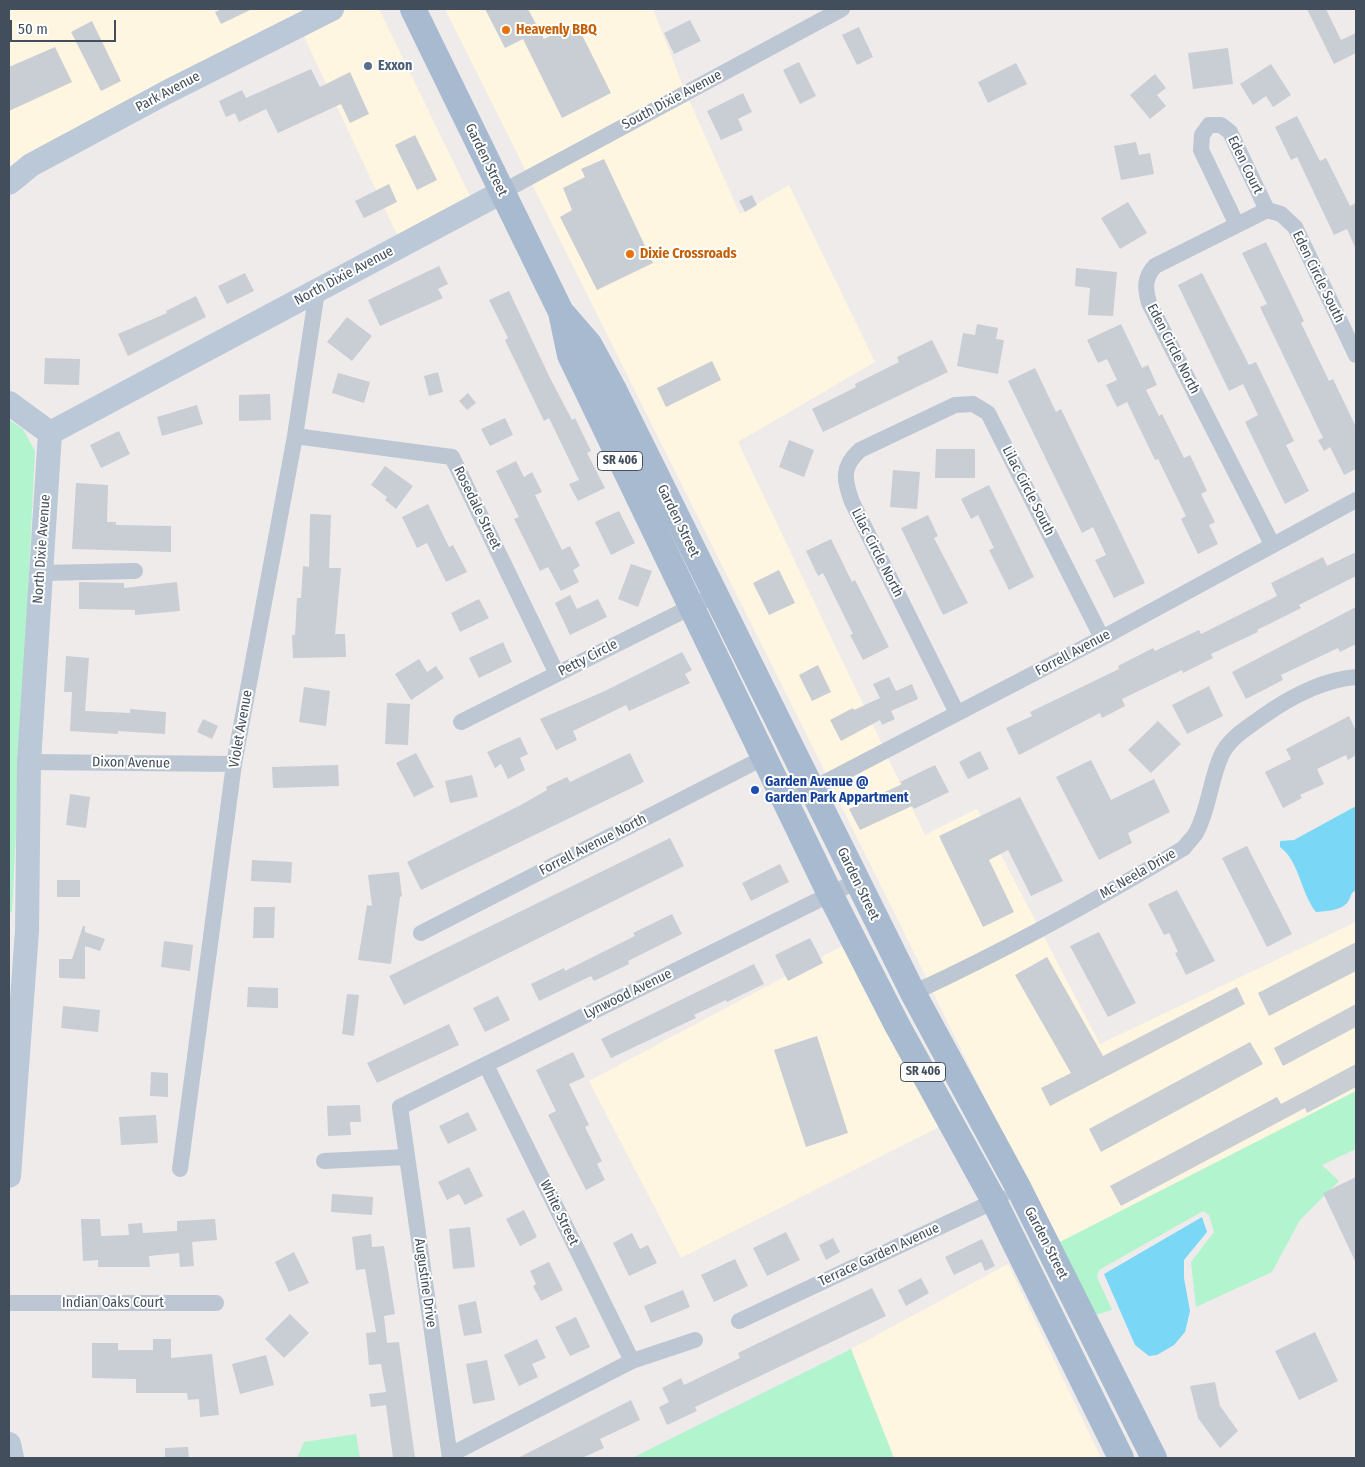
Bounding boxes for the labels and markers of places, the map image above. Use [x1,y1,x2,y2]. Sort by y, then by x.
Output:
place label: Heavenly BBQ [516,22,597,38]
marker: Heavenly BBQ [500,24,512,36]
place label: Exxon [378,58,412,74]
marker: Exxon [362,60,374,72]
place label: Dixie Crossroads [640,246,737,262]
marker: Dixie Crossroads [624,248,636,260]
place label: Garden Avenue @ Garden Park Appartment [765,774,909,806]
marker: Garden Avenue @ Garden Park Appartment [749,784,761,796]

